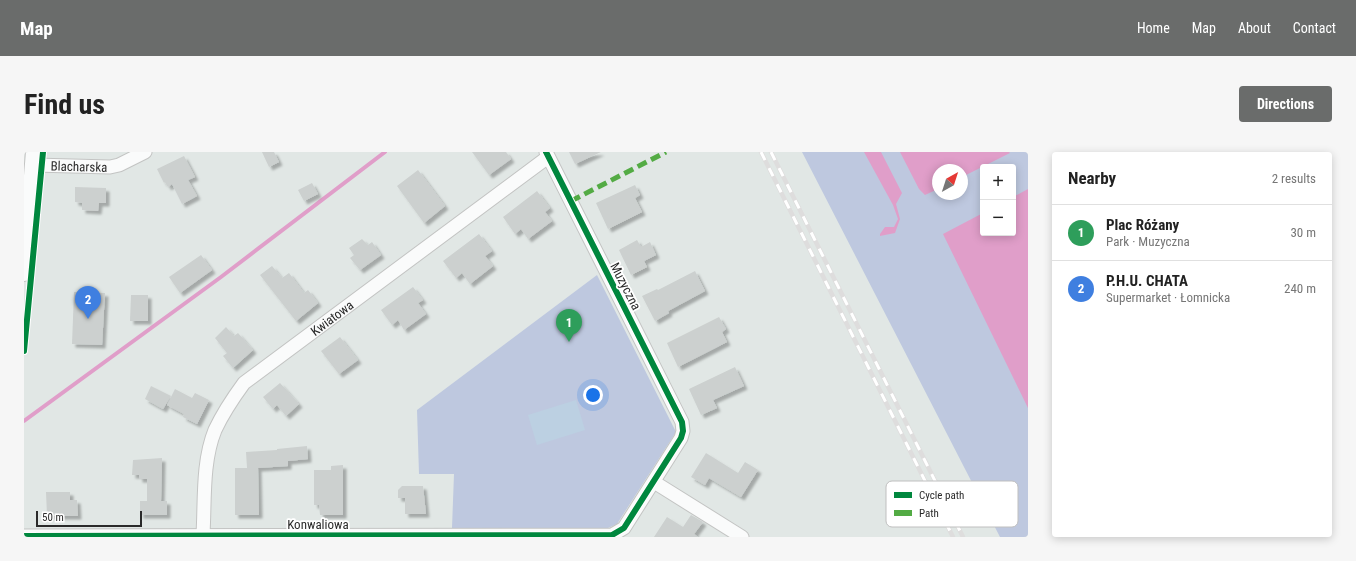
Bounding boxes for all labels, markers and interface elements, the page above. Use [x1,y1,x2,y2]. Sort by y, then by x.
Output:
text: Map [20,17,53,40]
text: Home [1137,20,1170,36]
text: Map [1192,20,1216,36]
text: About [1238,20,1271,36]
text: Contact [1293,20,1336,36]
button: Directions [1239,86,1332,122]
text: Find us [24,88,105,121]
street label: Blacharska [50,158,108,175]
north arrow [932,164,968,200]
map controls [980,164,1016,236]
button: + [980,164,1016,200]
text: Nearby [1068,168,1116,188]
text: 2 results [1272,171,1316,186]
button: − [980,200,1016,236]
text: Plac Różany [1106,216,1179,234]
text: 1 [1078,225,1084,240]
text: 30 m [1290,225,1316,240]
text: Park · Muzyczna [1106,234,1190,249]
street label: Muzyczna [607,260,644,313]
text: P.H.U. CHATA [1106,272,1188,290]
text: 2 [1078,281,1084,296]
text: 240 m [1284,281,1316,296]
pin: 2 [75,286,101,319]
text: Supermarket · Łomnicka [1106,290,1230,305]
street label: Kwiatowa [308,297,356,339]
pin: 1 [556,309,582,342]
your location [583,385,603,405]
legend [886,481,1018,527]
text: Cycle path [919,489,964,502]
text: Path [919,507,939,520]
scale bar [36,509,142,528]
text: 50 m [42,511,64,524]
street label: Konwaliowa [287,517,349,532]

